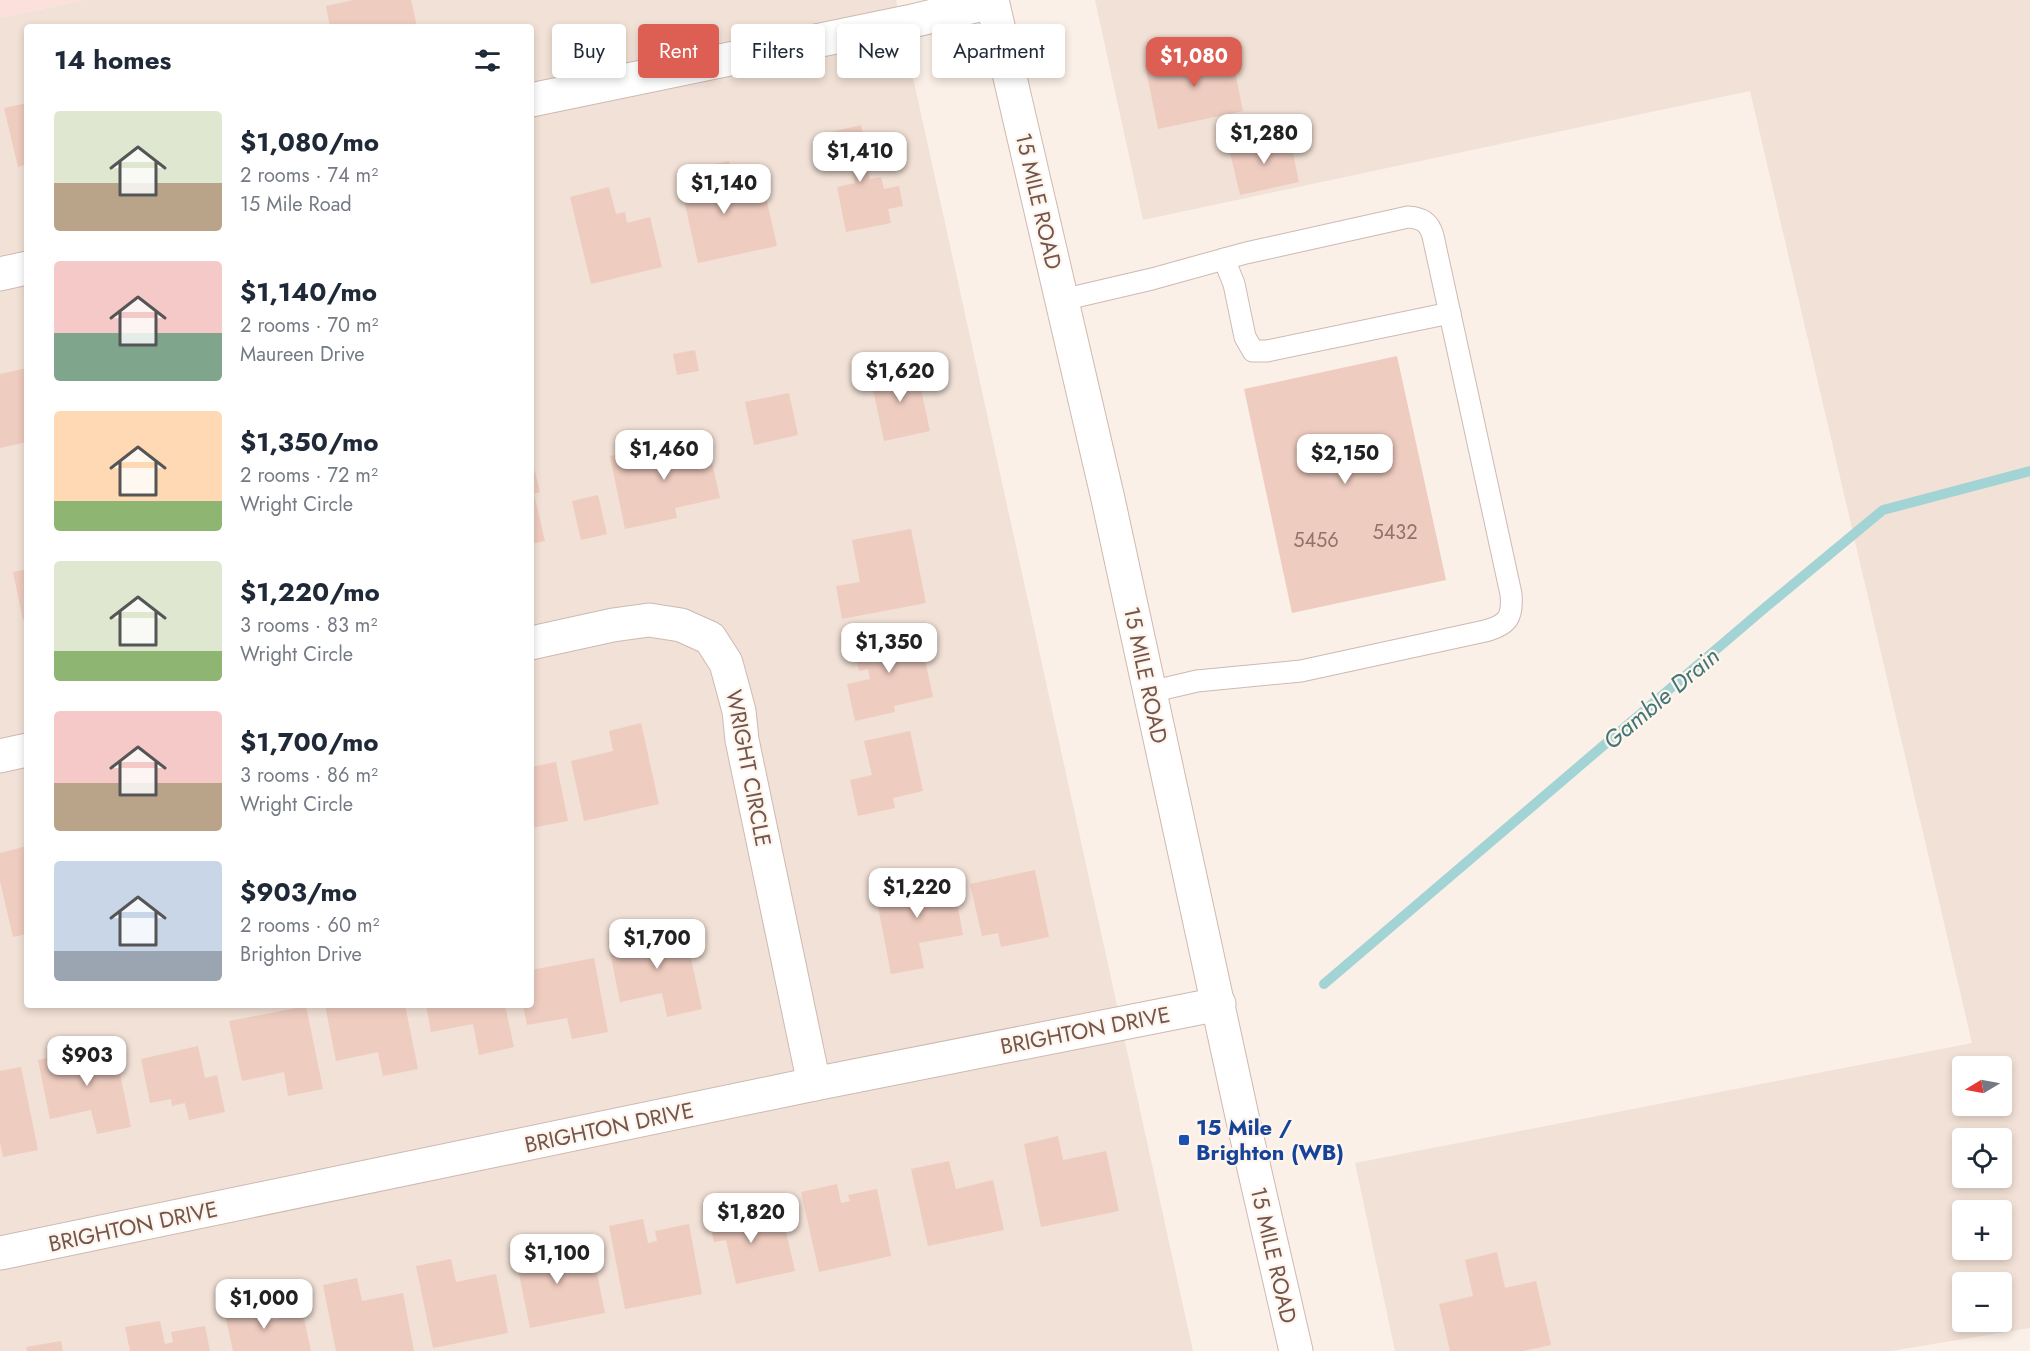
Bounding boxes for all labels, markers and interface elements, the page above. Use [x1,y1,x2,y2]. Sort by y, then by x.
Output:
chip: Buy [552,24,626,78]
chip: Rent [638,24,719,78]
chip: Filters [731,24,825,78]
chip: New [837,24,920,78]
chip: Apartment [932,24,1065,78]
pin: $1,080 [1145,37,1243,88]
text: 14 homes [54,41,171,79]
text: $1,080 [1160,42,1228,71]
icon: filters [471,44,504,77]
pin: $1,280 [1215,114,1313,165]
text: $1,280 [1230,119,1298,148]
text: $1,080/mo [240,123,379,161]
street label: 15 MILE ROAD [1008,130,1070,272]
pin: $1,410 [811,132,909,183]
icon: home [102,135,174,207]
text: $1,410 [827,137,893,166]
text: 2 rooms · 74 m² [240,161,378,190]
pin: $1,140 [675,164,773,215]
text: $1,140 [691,169,757,198]
text: 15 Mile Road [240,190,352,219]
text: $1,140/mo [240,273,377,311]
icon: home [102,285,174,357]
text: 2 rooms · 70 m² [240,311,378,340]
text: Maureen Drive [240,340,364,369]
pin: $1,620 [851,352,949,403]
text: $1,620 [866,357,934,386]
text: $1,350/mo [240,423,379,461]
pin: $1,460 [615,430,713,481]
pin: $2,150 [1296,434,1394,485]
icon: home [102,435,174,507]
text: $1,460 [629,435,699,464]
text: $2,150 [1311,439,1379,468]
text: 2 rooms · 72 m² [240,461,378,490]
text: Wright Circle [240,490,353,519]
house number: 5432 [1372,518,1418,547]
house number: 5456 [1293,526,1339,555]
text: $1,220/mo [240,573,380,611]
icon: home [102,585,174,657]
street label: 15 MILE ROAD [1116,604,1176,746]
text: 3 rooms · 83 m² [240,611,377,640]
pin: $1,350 [840,623,938,674]
text: $1,350 [855,628,923,657]
water label: Gamble Drain [1595,639,1727,757]
text: Wright Circle [240,640,353,669]
street label: WRIGHT CIRCLE [718,687,780,849]
text: $1,700/mo [240,723,379,761]
icon: home [102,735,174,807]
text: 3 rooms · 86 m² [240,761,378,790]
text: Wright Circle [240,790,353,819]
pin: $1,220 [868,868,966,919]
text: $903/mo [240,873,357,911]
text: $1,220 [883,873,951,902]
icon: home [102,885,174,957]
text: 2 rooms · 60 m² [240,911,379,940]
pin: $1,700 [608,919,706,970]
text: $1,700 [623,924,691,953]
text: Brighton Drive [240,940,362,969]
street label: BRIGHTON DRIVE [997,998,1173,1062]
pin: $903 [51,1036,123,1087]
text: $903 [61,1041,113,1070]
north arrow [1952,1056,2012,1116]
map controls [1952,1056,2012,1332]
street label: BRIGHTON DRIVE [521,1093,697,1161]
place label: 15 Mile / Brighton (WB) [1196,1111,1344,1168]
button: locate [1952,1128,2012,1188]
marker: 15 Mile / Brighton (WB) [1177,1133,1191,1147]
street label: 15 MILE ROAD [1243,1184,1305,1326]
street label: BRIGHTON DRIVE [45,1192,221,1260]
pin: $1,820 [702,1193,800,1244]
text: $1,820 [717,1198,785,1227]
button: + [1952,1200,2012,1260]
pin: $1,100 [508,1234,606,1285]
text: $1,100 [524,1239,590,1268]
button: − [1952,1272,2012,1332]
pin: $1,000 [215,1279,313,1330]
text: $1,000 [230,1284,298,1313]

